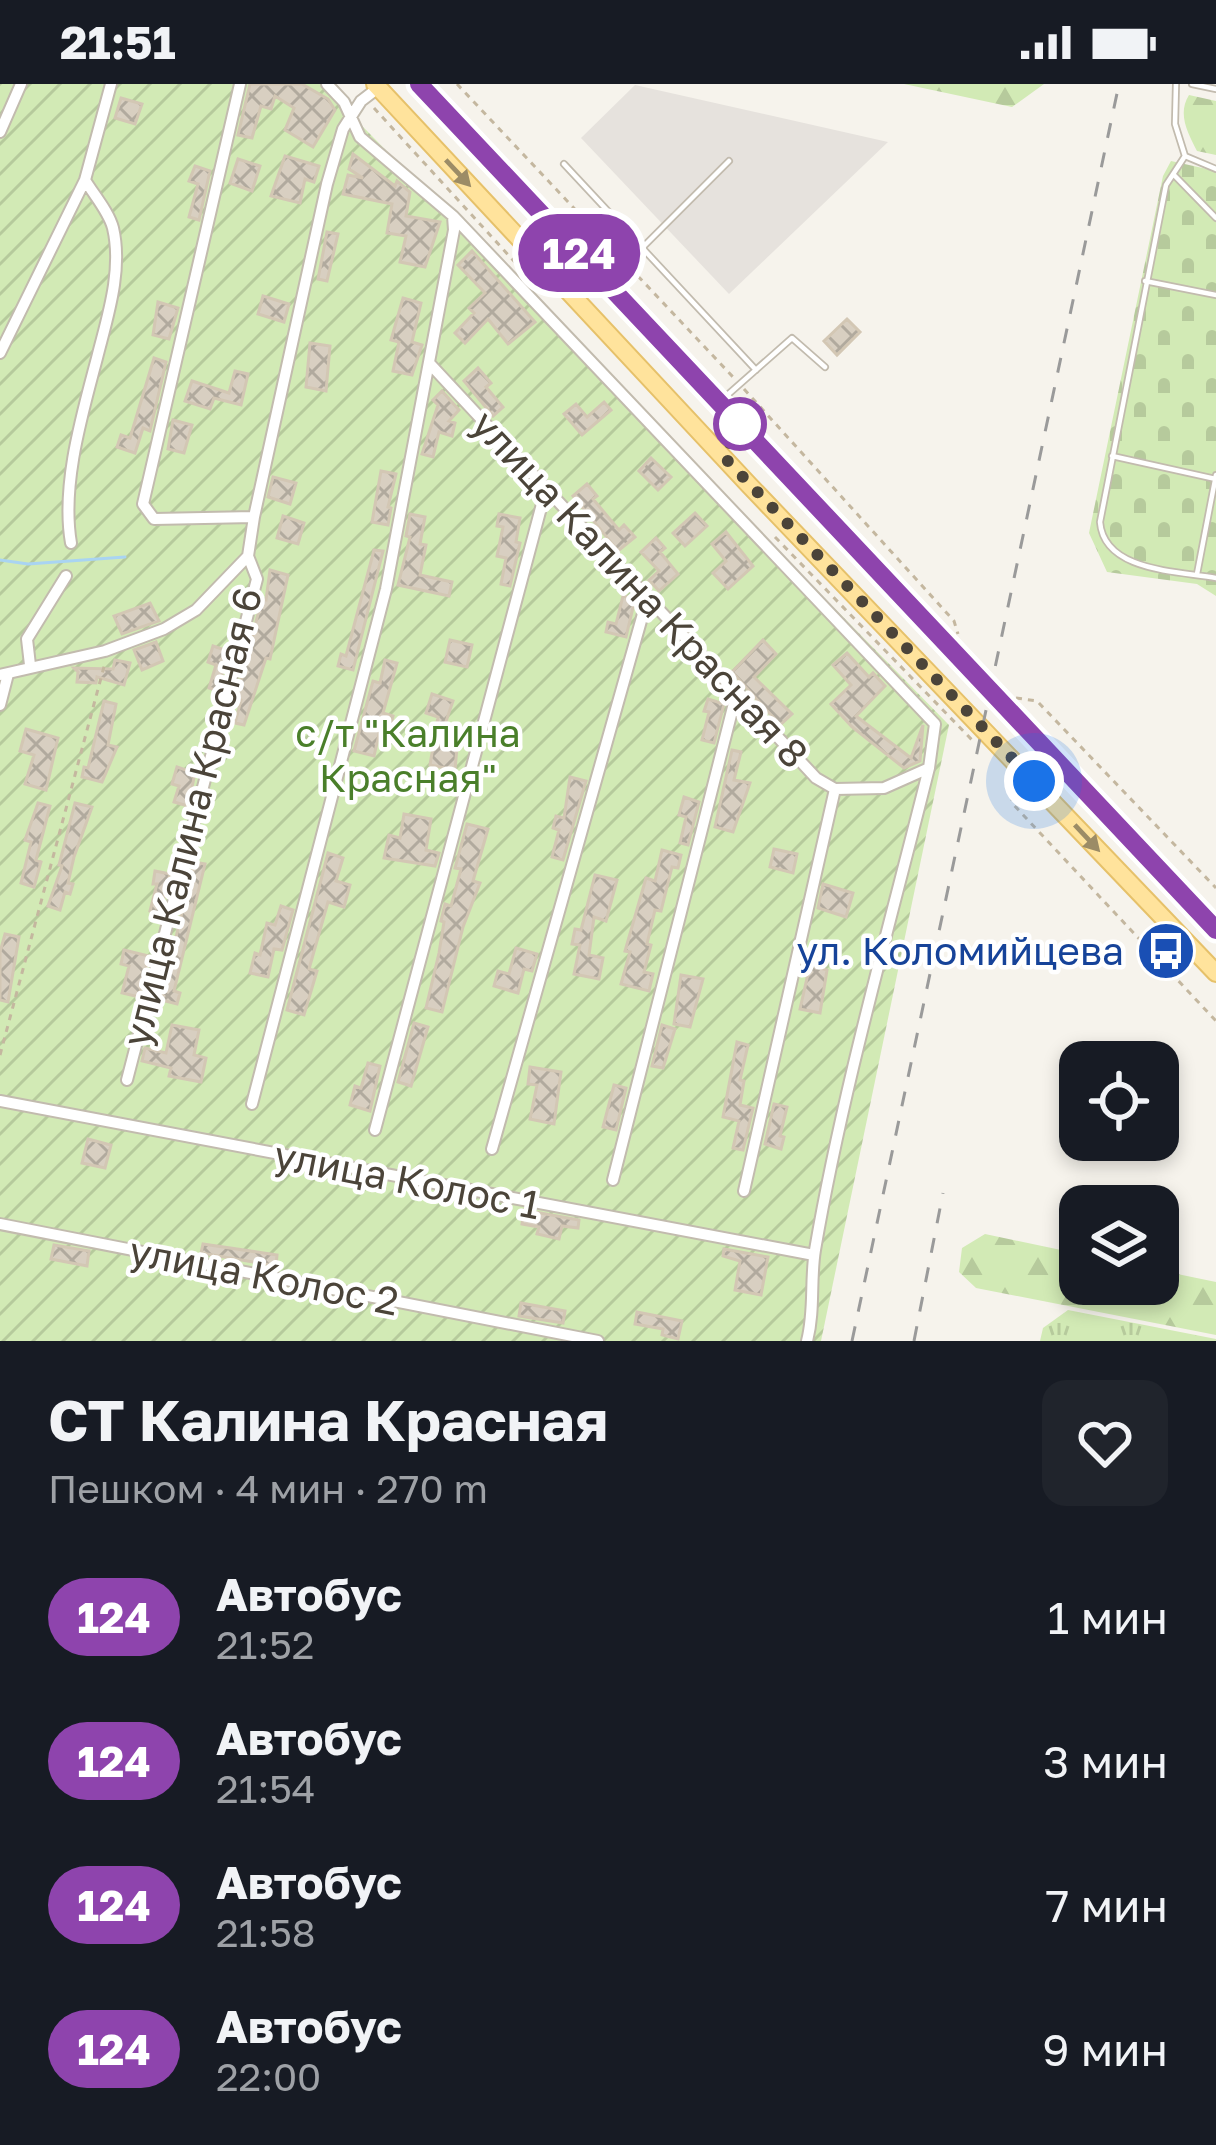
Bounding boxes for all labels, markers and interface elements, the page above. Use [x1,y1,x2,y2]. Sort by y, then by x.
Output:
text: 21:51 [60,15,176,69]
one-way arrow [444,159,472,188]
line badge: 124 [510,214,648,292]
text: 124 [542,228,616,278]
unlabelled marker [715,399,765,449]
street label: улица Калина Красная 8 [462,400,818,777]
street label: улица Калина Красная 6 [112,583,271,1051]
park label: с/т "Калина Красная" [295,709,521,801]
your location [1004,751,1064,811]
one-way arrow [1073,823,1101,852]
bus stop icon: ул. Коломийцева [1135,920,1197,982]
place label: ул. Коломийцева [796,927,1124,974]
map controls [1059,1041,1179,1305]
button: locate [1059,1041,1179,1161]
street label: улица Колос 1 [270,1131,544,1228]
button: layers [1059,1185,1179,1305]
street label: улица Колос 2 [125,1226,403,1325]
button: heart [1042,1380,1168,1506]
text: СТ Калина Красная [48,1385,608,1454]
text: Пешком · 4 мин · 270 m [48,1465,488,1512]
text: Автобус [216,1567,402,1621]
text: 1 мин [1048,1590,1168,1644]
text: 124 [77,1592,151,1642]
text: 21:52 [216,1621,314,1668]
text: Автобус [216,1711,402,1765]
text: 3 мин [1043,1734,1168,1788]
text: 124 [77,1736,151,1786]
text: 21:54 [216,1765,316,1812]
text: Автобус [216,1855,402,1909]
text: 7 мин [1046,1878,1168,1932]
text: 124 [77,1880,151,1930]
text: 21:58 [216,1909,316,1956]
text: Автобус [216,1999,402,2053]
text: 9 мин [1042,2022,1168,2076]
text: 124 [77,2024,151,2074]
text: 22:00 [216,2053,321,2100]

